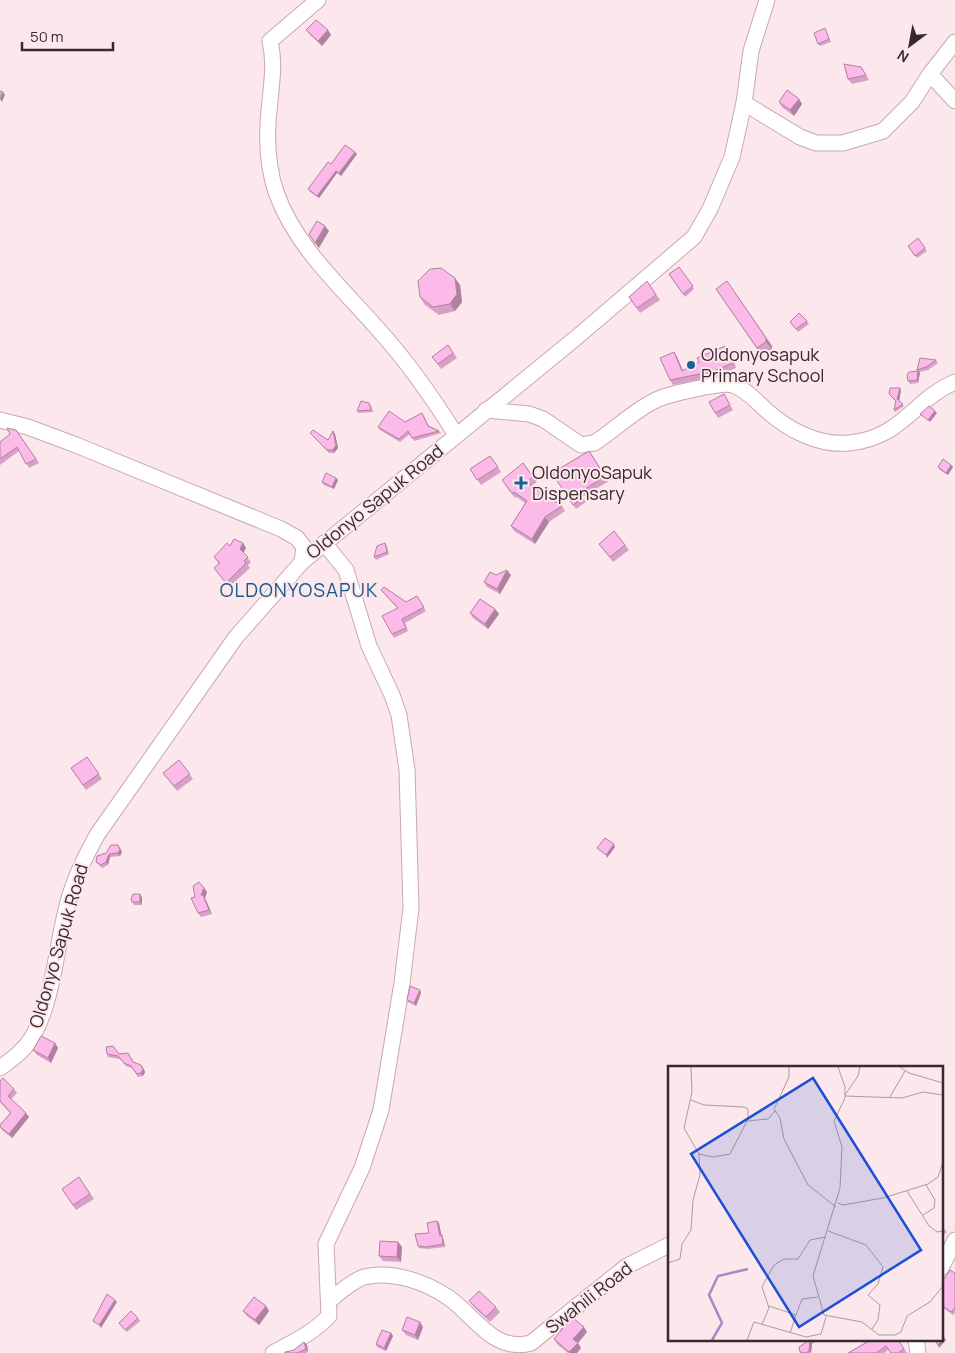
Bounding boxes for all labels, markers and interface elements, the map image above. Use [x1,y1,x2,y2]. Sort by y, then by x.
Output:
scale bar [22,20,114,52]
north arrow [885,20,935,70]
text: 50 m [30,26,64,47]
text: N [894,46,912,67]
place label: Oldonyosapuk Primary School [701,342,825,387]
marker: Oldonyosapuk Primary School [685,359,697,371]
street label: Oldonyo Sapuk Road [301,438,448,564]
place label: OldonyoSapuk Dispensary [532,460,653,505]
marker: OldonyoSapuk Dispensary [514,476,528,490]
district label: OLDONYOSAPUK [220,577,378,603]
street label: Oldonyo Sapuk Road [23,861,93,1031]
inset map [668,1066,942,1340]
street label: Swahili Road [540,1256,637,1339]

